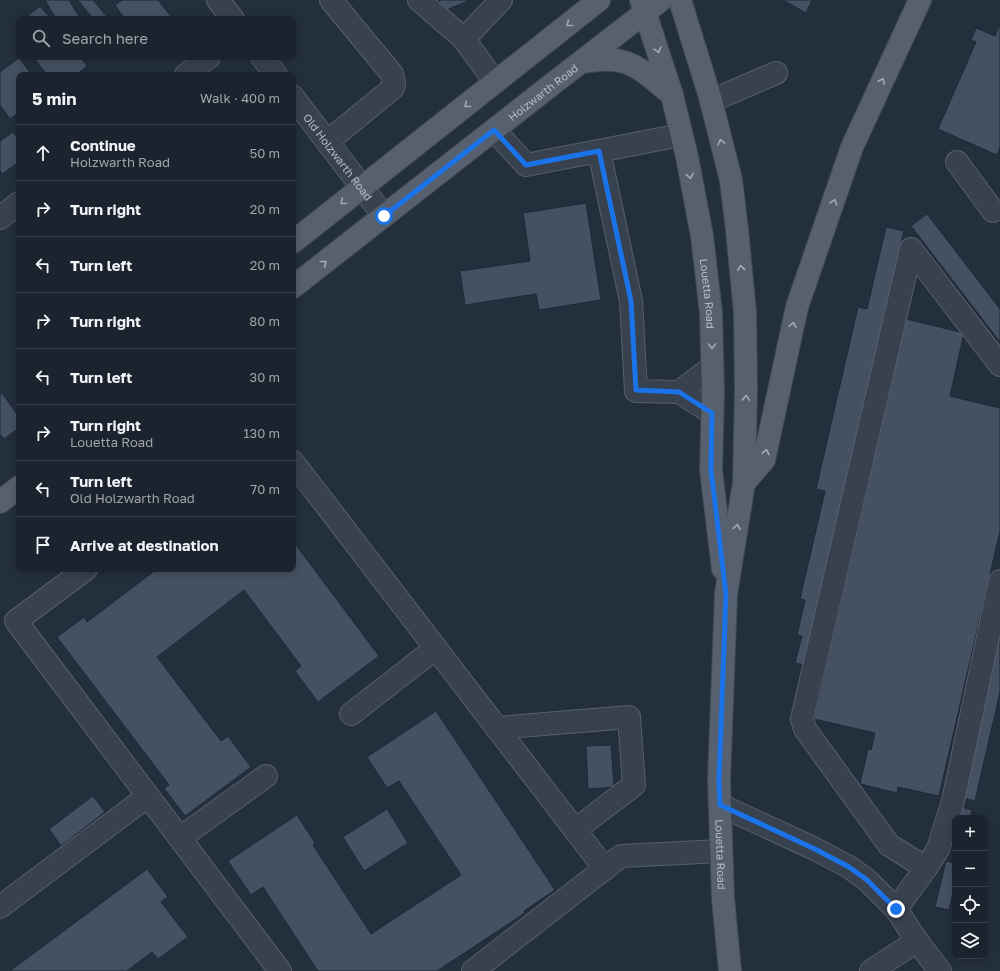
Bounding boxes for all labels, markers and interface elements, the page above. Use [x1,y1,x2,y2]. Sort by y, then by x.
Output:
search box [16,16,296,60]
one-way arrow [566,19,573,26]
icon: search [30,27,52,49]
text: Search here [62,29,148,47]
one-way arrow [653,46,662,53]
street label: Holzwarth Road [505,61,580,123]
one-way arrow [878,78,886,85]
text: 5 min [32,88,76,109]
text: Walk · 400 m [200,90,280,106]
one-way arrow [464,100,471,107]
street label: Old Holzwarth Road [301,111,376,203]
text: Continue [70,136,136,154]
one-way arrow [717,139,726,146]
icon: ahead [32,142,54,164]
text: 50 m [250,145,280,161]
text: Holzwarth Road [70,154,170,170]
one-way arrow [686,173,694,179]
icon: right [32,198,54,220]
one-way arrow [340,198,347,205]
one-way arrow [829,198,837,205]
text: Turn right [70,200,141,218]
text: 20 m [250,201,280,217]
route start [375,207,393,225]
icon: left [32,254,54,276]
text: Turn left [70,256,132,274]
text: 20 m [250,257,280,273]
street label: Louetta Road [698,258,718,329]
one-way arrow [319,261,326,268]
one-way arrow [737,265,746,271]
icon: right [32,310,54,332]
text: Turn right [70,312,141,330]
text: 80 m [249,313,280,329]
one-way arrow [789,322,797,328]
one-way arrow [708,343,716,349]
icon: left [32,366,54,388]
text: Turn left [70,368,132,386]
text: 30 m [250,369,280,385]
one-way arrow [742,395,750,401]
text: Turn right [70,416,141,434]
icon: right [32,422,54,444]
text: 130 m [243,425,280,441]
text: Louetta Road [70,434,153,450]
one-way arrow [762,449,770,455]
text: Turn left [70,472,132,490]
icon: left [32,478,54,500]
text: 70 m [250,481,280,497]
text: Old Holzwarth Road [70,490,195,506]
one-way arrow [732,524,740,531]
icon: arrive [32,534,54,556]
text: Arrive at destination [70,536,219,554]
map controls [952,815,988,959]
button: + [952,815,988,851]
street label: Louetta Road [714,819,729,890]
button: − [952,851,988,887]
button: locate [952,887,988,923]
route end [887,900,905,918]
button: layers [952,923,988,959]

